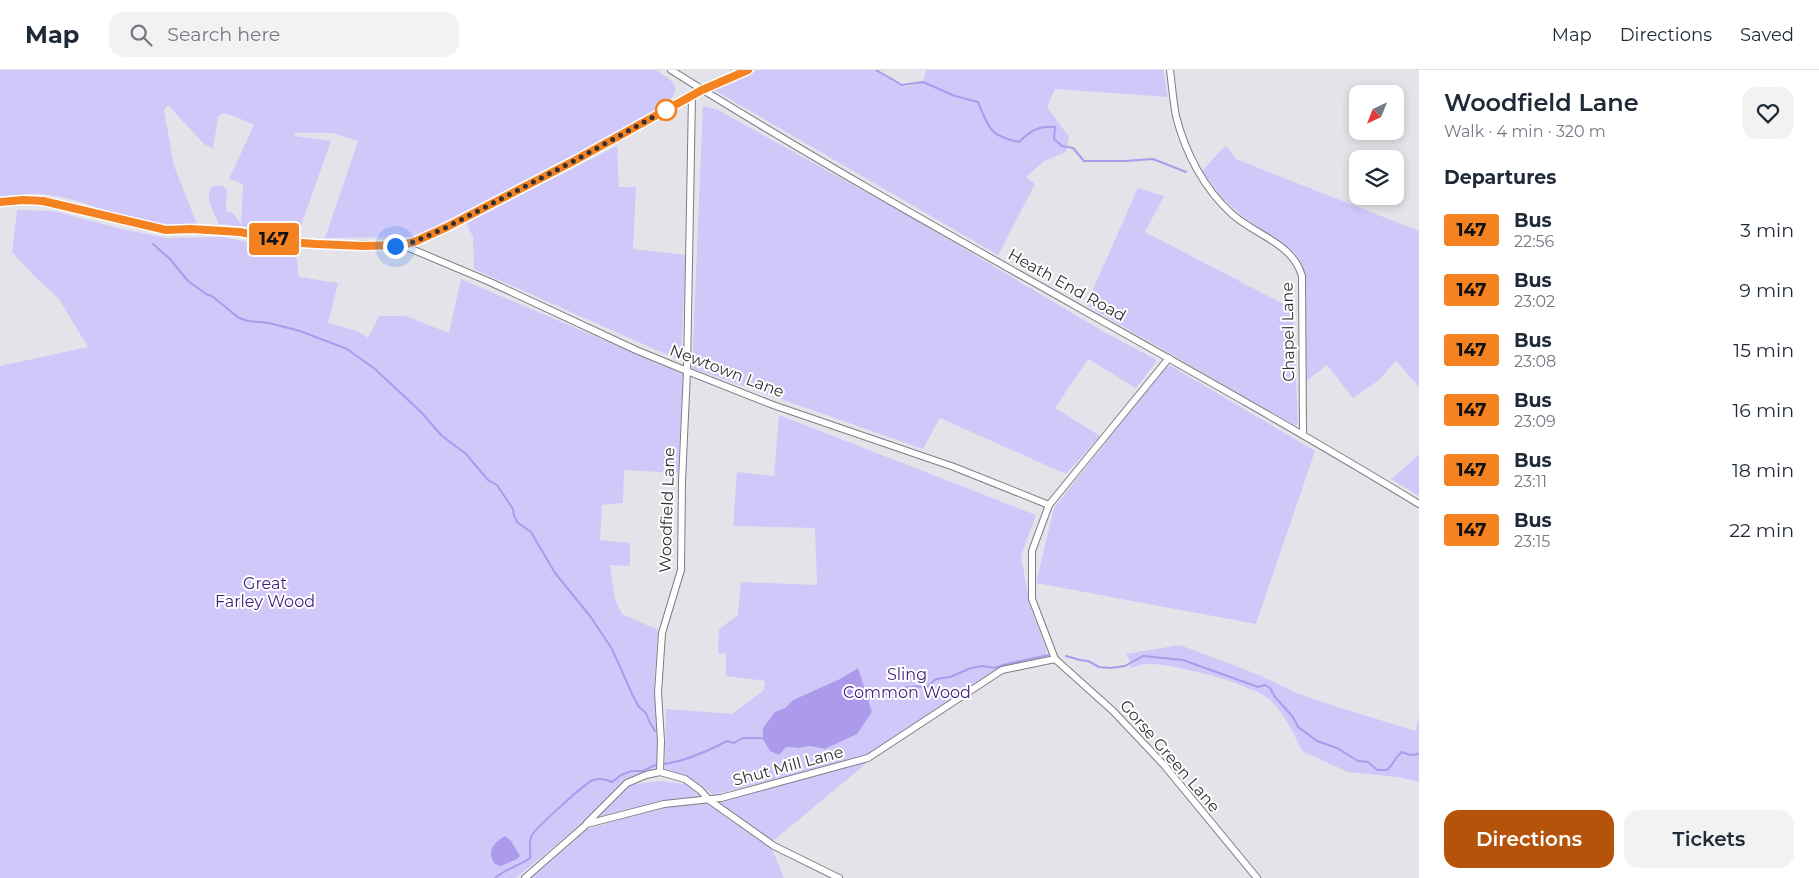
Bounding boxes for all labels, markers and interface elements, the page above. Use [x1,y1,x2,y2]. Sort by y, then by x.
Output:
search box [109,12,459,57]
text: Map [25,20,79,49]
icon: search [127,21,155,49]
text: Search here [167,23,280,46]
text: Map [1552,24,1592,46]
text: Directions [1620,24,1712,46]
text: Saved [1740,24,1794,46]
north arrow [1349,85,1404,140]
map controls [1349,85,1404,205]
button: heart [1742,87,1794,139]
text: Woodfield Lane [1444,88,1639,117]
unlabelled marker [655,99,677,121]
text: Walk · 4 min · 320 m [1444,122,1606,141]
button: layers [1349,150,1404,205]
text: Departures [1444,166,1556,189]
text: Bus [1514,209,1552,232]
text: 147 [1457,219,1486,241]
text: 3 min [1740,219,1794,242]
line badge: 147 [245,223,303,255]
text: 147 [259,228,289,250]
text: 22:56 [1514,232,1554,251]
your location [383,234,408,259]
street label: Heath End Road [1005,245,1129,325]
text: Bus [1514,269,1552,292]
text: 147 [1457,279,1486,301]
text: 9 min [1739,279,1794,302]
street label: Chapel Lane [1278,282,1298,382]
text: 23:02 [1514,292,1555,311]
text: Bus [1514,329,1552,352]
text: 147 [1457,339,1486,361]
text: 15 min [1733,339,1794,362]
street label: Newtown Lane [667,340,787,402]
text: 23:08 [1514,352,1556,371]
text: Bus [1514,389,1552,412]
text: 147 [1457,399,1486,421]
text: 16 min [1732,399,1794,422]
text: 23:09 [1514,412,1556,431]
street label: Woodfield Lane [655,447,679,573]
text: Bus [1514,449,1552,472]
text: 147 [1457,459,1486,481]
text: 18 min [1732,459,1794,482]
text: 23:11 [1514,472,1547,491]
text: Bus [1514,509,1552,532]
text: 147 [1457,519,1486,541]
text: 22 min [1729,519,1794,542]
text: 23:15 [1514,532,1550,551]
park label: Great Farley Wood [215,574,315,611]
park label: Sling Common Wood [843,665,971,702]
street label: Gorse Green Lane [1116,696,1224,816]
street label: Shut Mill Lane [731,742,845,790]
button: Directions [1444,810,1614,868]
button: Tickets [1624,810,1794,868]

